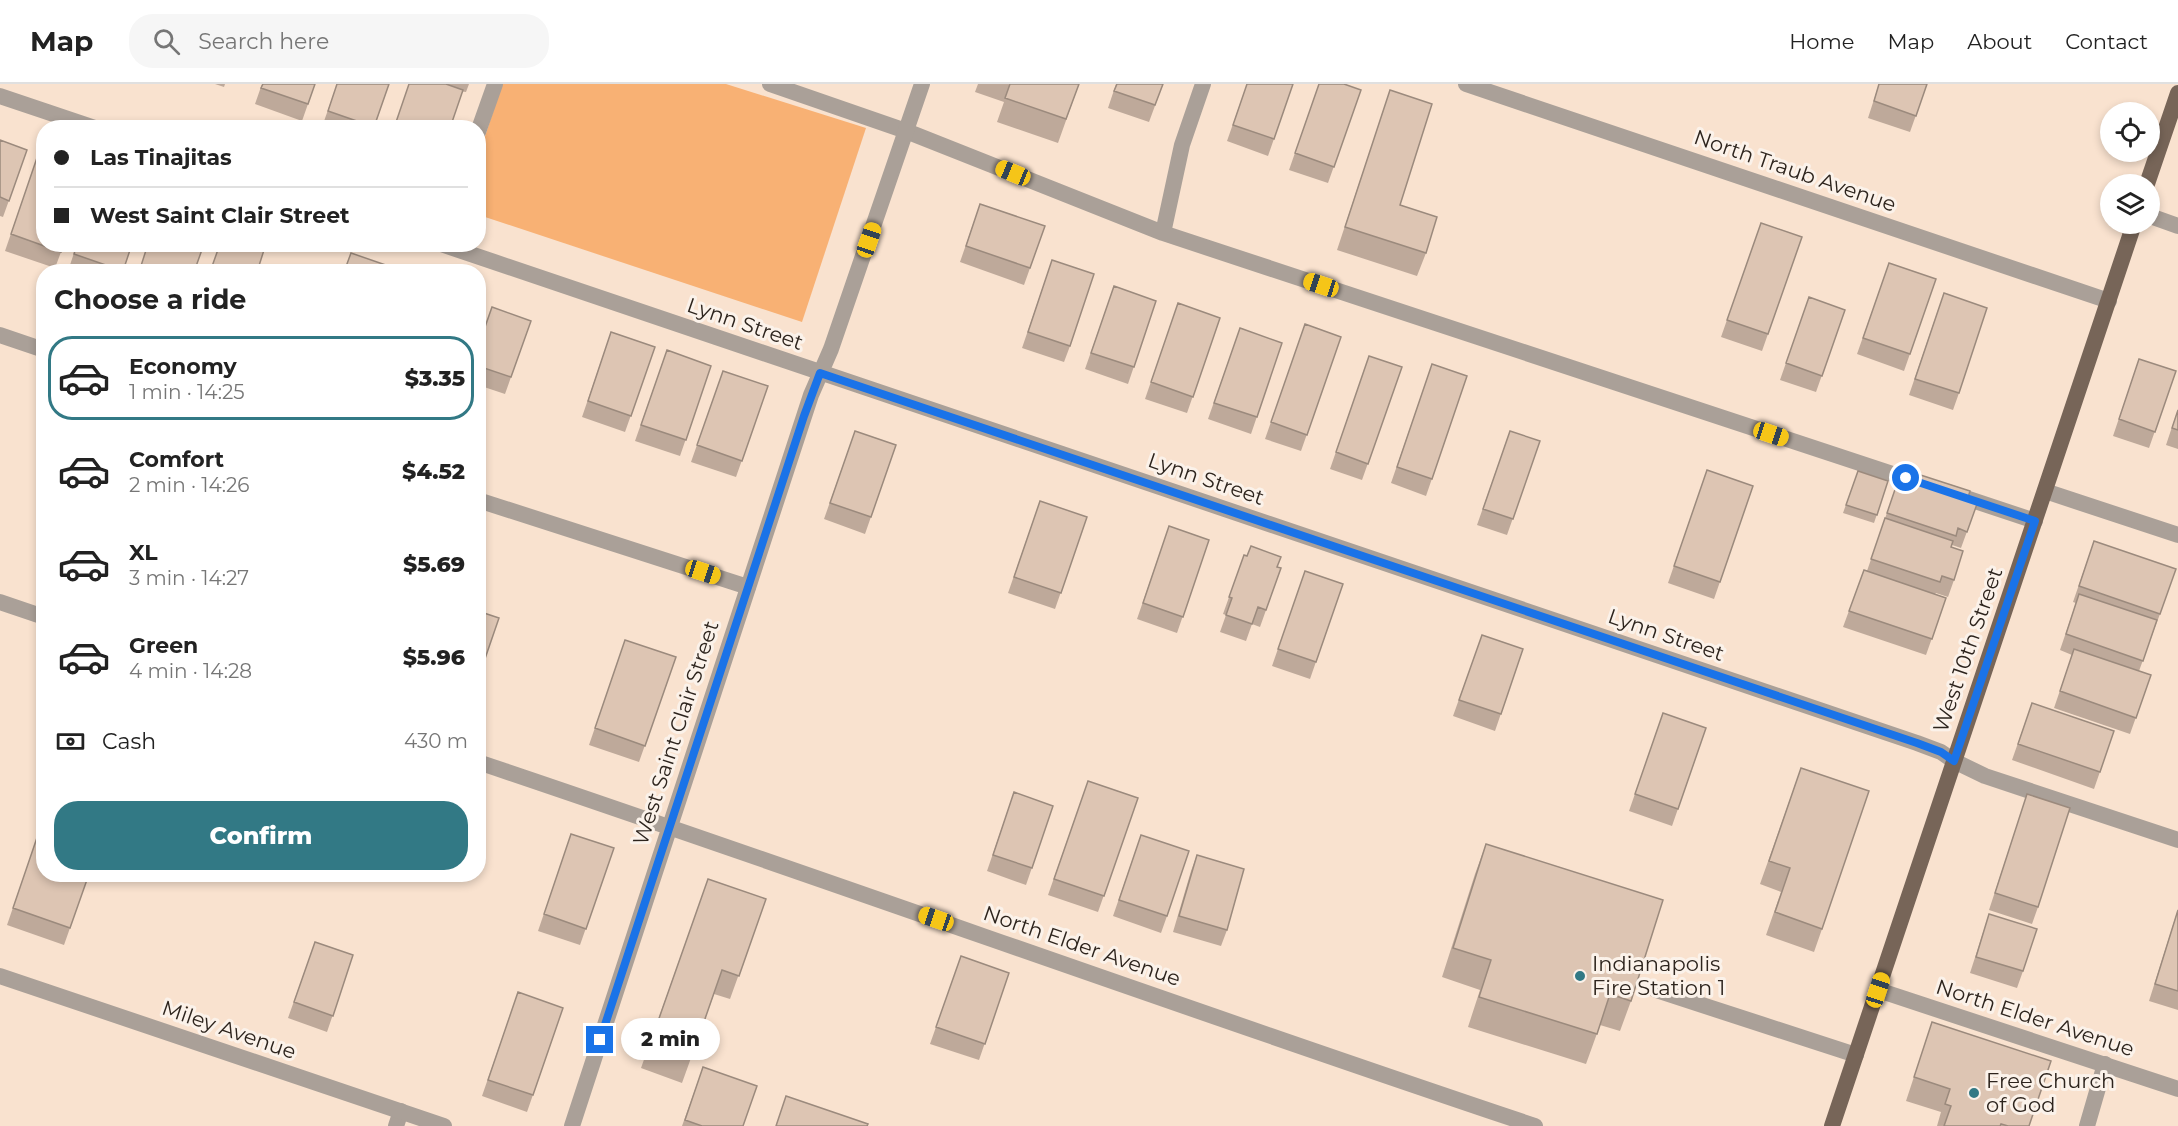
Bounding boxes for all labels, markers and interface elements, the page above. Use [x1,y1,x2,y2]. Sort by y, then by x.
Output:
search box [129,14,549,68]
text: Map [30,24,93,58]
icon: search [150,25,183,58]
text: Search here [198,28,329,55]
text: Home [1789,29,1854,54]
text: Map [1887,29,1934,54]
text: About [1967,29,2032,54]
text: Contact [2065,29,2148,54]
map controls [2100,102,2160,234]
button: locate [2100,102,2160,162]
street label: North Traub Avenue [1691,124,1899,217]
text: Las Tinajitas [90,144,232,171]
car [993,158,1033,188]
button: layers [2100,174,2160,234]
text: West Saint Clair Street [90,202,350,229]
car [855,220,883,260]
car [1301,271,1341,299]
text: Choose a ride [54,283,246,316]
street label: Lynn Street [684,292,807,355]
icon: car [57,351,111,405]
text: Economy [129,353,237,380]
text: $3.35 [405,365,465,392]
text: 1 min · 14:25 [129,380,245,404]
car [1751,420,1791,448]
icon: car [57,444,111,498]
text: Comfort [129,446,224,473]
street label: Lynn Street [1145,447,1268,510]
text: $4.52 [402,458,465,485]
route start [1892,464,1919,491]
text: 2 min · 14:26 [129,473,250,497]
icon: car [57,537,111,591]
text: XL [129,539,158,566]
text: $5.69 [403,551,465,578]
car [683,558,723,586]
street label: West 10th Street [1928,564,2007,735]
text: 3 min · 14:27 [129,566,249,590]
street label: Lynn Street [1605,603,1728,666]
street label: West Saint Clair Street [627,618,724,848]
icon: car [57,630,111,684]
text: Green [129,632,198,659]
text: $5.96 [403,644,465,671]
text: 4 min · 14:28 [129,659,252,683]
icon: cash [54,725,87,758]
text: Cash [102,728,156,755]
text: 430 m [404,729,468,753]
button: Confirm [54,801,468,870]
street label: North Elder Avenue [980,900,1184,991]
car [916,905,956,933]
place label: Indianapolis Fire Station 1 [1592,951,1725,1000]
marker: Indianapolis Fire Station 1 [1573,969,1587,983]
car [1864,970,1892,1010]
street label: North Elder Avenue [1933,974,2137,1061]
street label: Miley Avenue [159,995,299,1064]
callout: 2 min [621,1019,720,1061]
route end [586,1026,613,1053]
text: 2 min [641,1027,700,1051]
place label: Free Church of God [1986,1068,2115,1117]
marker: Free Church of God [1967,1086,1981,1100]

